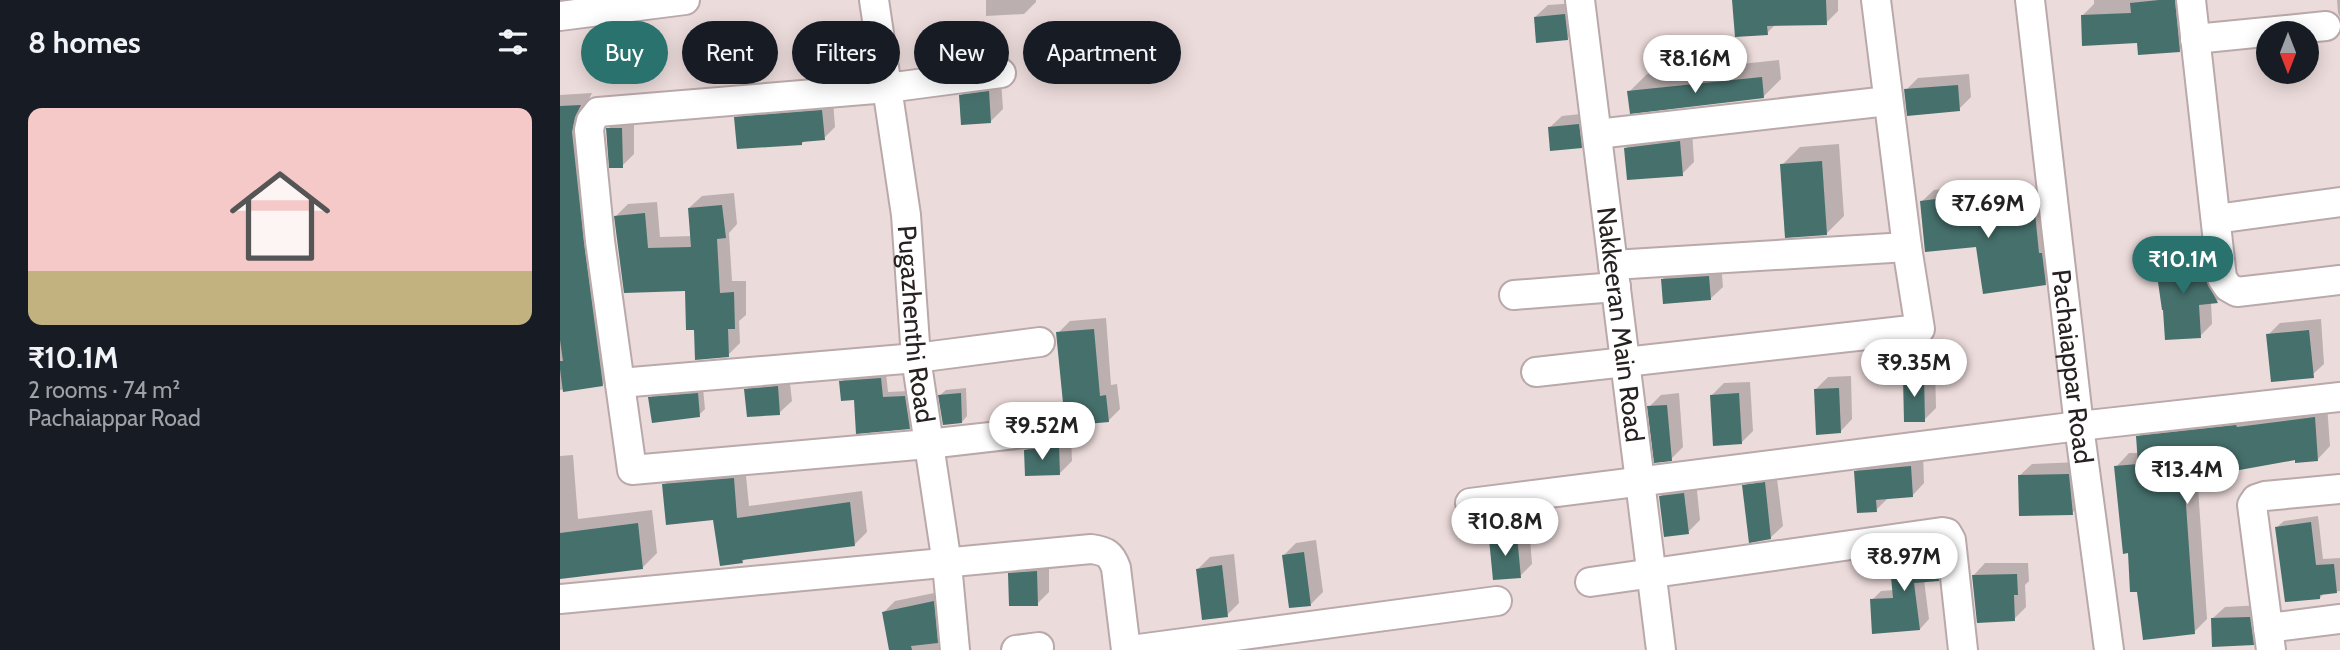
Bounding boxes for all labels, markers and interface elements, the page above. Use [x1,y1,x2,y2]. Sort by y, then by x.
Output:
chip: Buy [581,21,668,84]
chip: Rent [682,21,778,84]
chip: Filters [792,21,900,84]
chip: New [914,21,1009,84]
chip: Apartment [1023,21,1181,84]
north arrow [2256,21,2319,84]
map controls [2256,21,2319,84]
icon: filters [494,23,532,61]
text: 8 homes [28,24,141,61]
pin: ₹8.16M [1638,36,1752,95]
text: ₹8.16M [1659,44,1731,72]
icon: home [217,153,343,279]
pin: ₹7.69M [1931,180,2045,240]
text: ₹7.69M [1951,189,2025,217]
street label: Nakkeeran Main Road [1590,205,1651,444]
street label: Pugazhenthi Road [891,224,942,425]
pin: ₹10.1M [2126,236,2240,296]
text: ₹10.1M [2148,245,2218,273]
street label: Pachaiappar Road [2045,268,2100,466]
text: ₹10.1M [28,339,118,376]
pin: ₹9.35M [1857,340,1971,399]
text: ₹9.35M [1877,348,1951,376]
text: 2 rooms · 74 m² [28,376,180,404]
pin: ₹9.52M [985,402,1099,462]
text: Pachaiappar Road [28,404,201,432]
text: ₹9.52M [1005,411,1079,439]
pin: ₹13.4M [2130,447,2244,506]
text: ₹13.4M [2151,455,2223,483]
pin: ₹10.8M [1448,498,1562,558]
text: ₹10.8M [1467,507,1543,535]
pin: ₹8.97M [1847,534,1961,593]
text: ₹8.97M [1867,542,1941,570]

